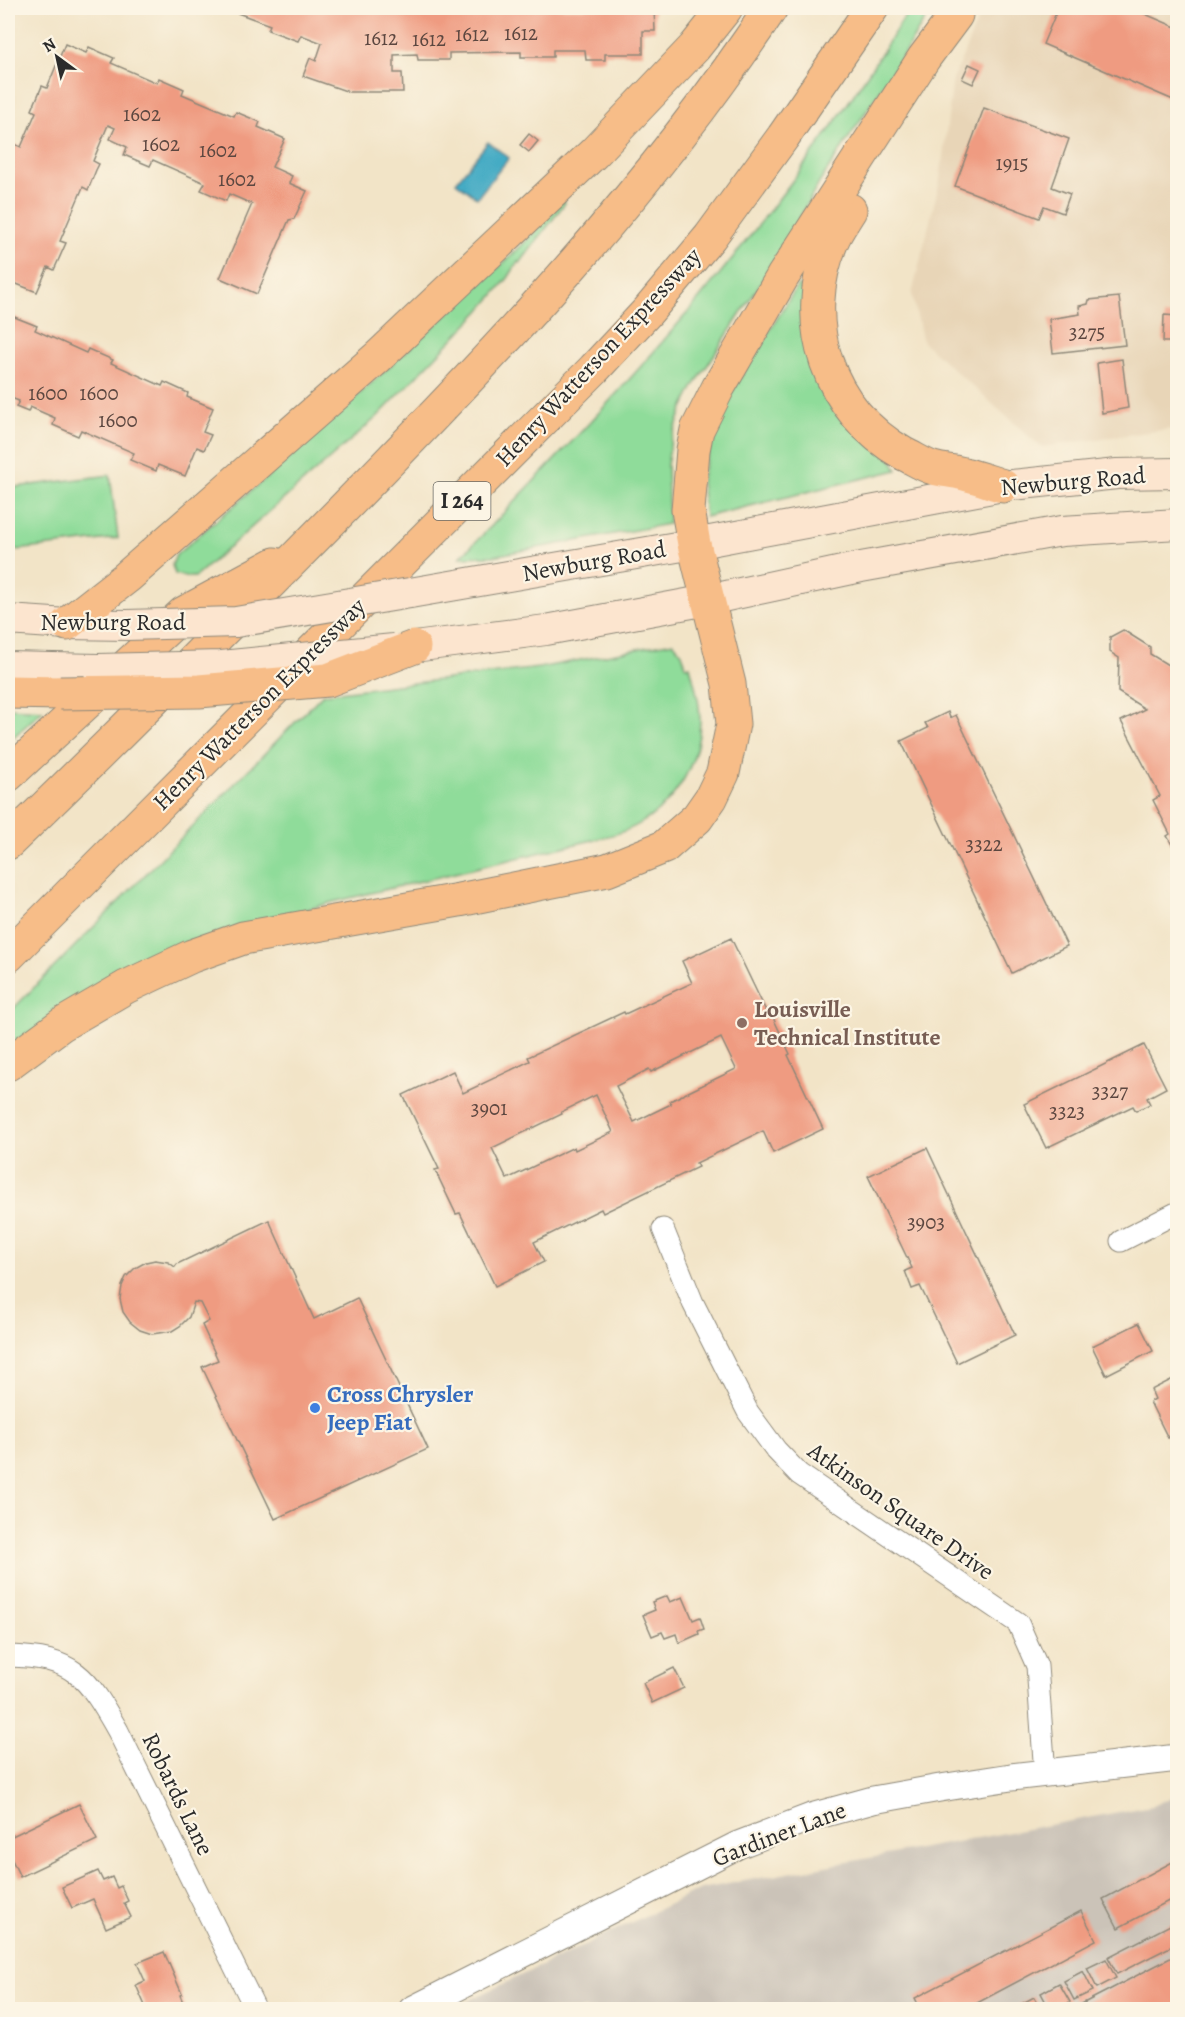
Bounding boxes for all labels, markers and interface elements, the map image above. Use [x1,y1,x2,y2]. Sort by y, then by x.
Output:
house number: 1612 [504,19,538,47]
house number: 1612 [455,20,489,48]
house number: 1612 [364,24,398,52]
house number: 1612 [412,25,446,53]
north arrow [27,27,87,87]
text: N [38,33,61,58]
house number: 1602 [123,100,161,128]
house number: 1602 [142,130,180,158]
house number: 1602 [199,136,237,164]
house number: 1915 [996,149,1028,177]
house number: 1602 [218,165,256,193]
street label: Henry Watterson Expressway [488,240,708,473]
house number: 3275 [1069,318,1105,346]
house number: 1600 [28,379,68,407]
house number: 1600 [79,379,119,407]
house number: 1600 [98,406,138,434]
street label: Newburg Road [999,459,1147,503]
road number: I 264 [434,482,490,520]
street label: Newburg Road [520,533,669,589]
street label: Henry Watterson Expressway [146,590,373,817]
street label: Newburg Road [40,606,186,638]
house number: 3322 [965,830,1003,858]
place label: Louisville Technical Institute [754,993,941,1053]
marker: Louisville Technical Institute [735,1016,749,1030]
house number: 3327 [1092,1077,1128,1105]
house number: 3901 [471,1094,507,1122]
house number: 3323 [1049,1097,1085,1125]
house number: 3903 [907,1208,945,1236]
place label: Cross Chrysler Jeep Fiat [327,1378,474,1438]
marker: Cross Chrysler Jeep Fiat [308,1401,322,1415]
street label: Atkinson Square Drive [801,1434,1000,1587]
street label: Robards Lane [135,1727,221,1861]
street label: Gardiner Lane [708,1794,850,1874]

